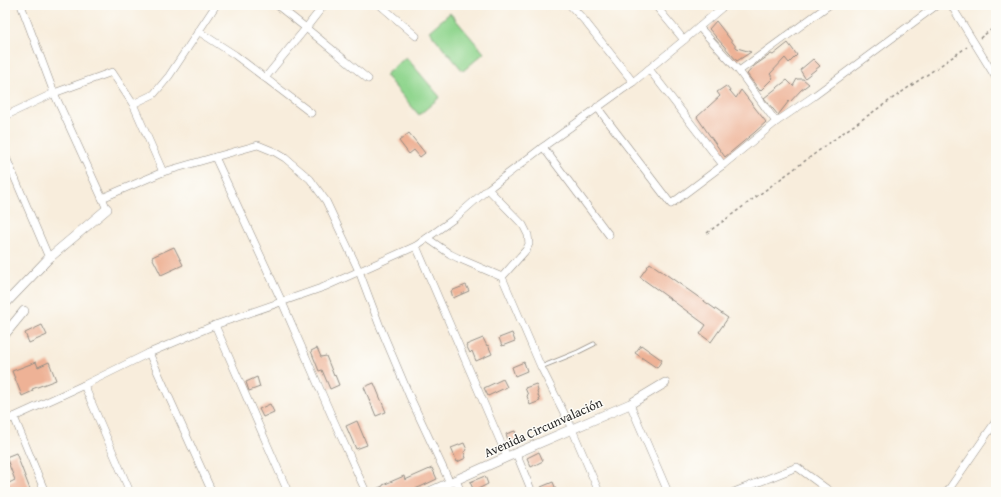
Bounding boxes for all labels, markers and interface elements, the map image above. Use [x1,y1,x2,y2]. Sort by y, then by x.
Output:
street label: Avenida Circunvalación [481,392,606,462]

